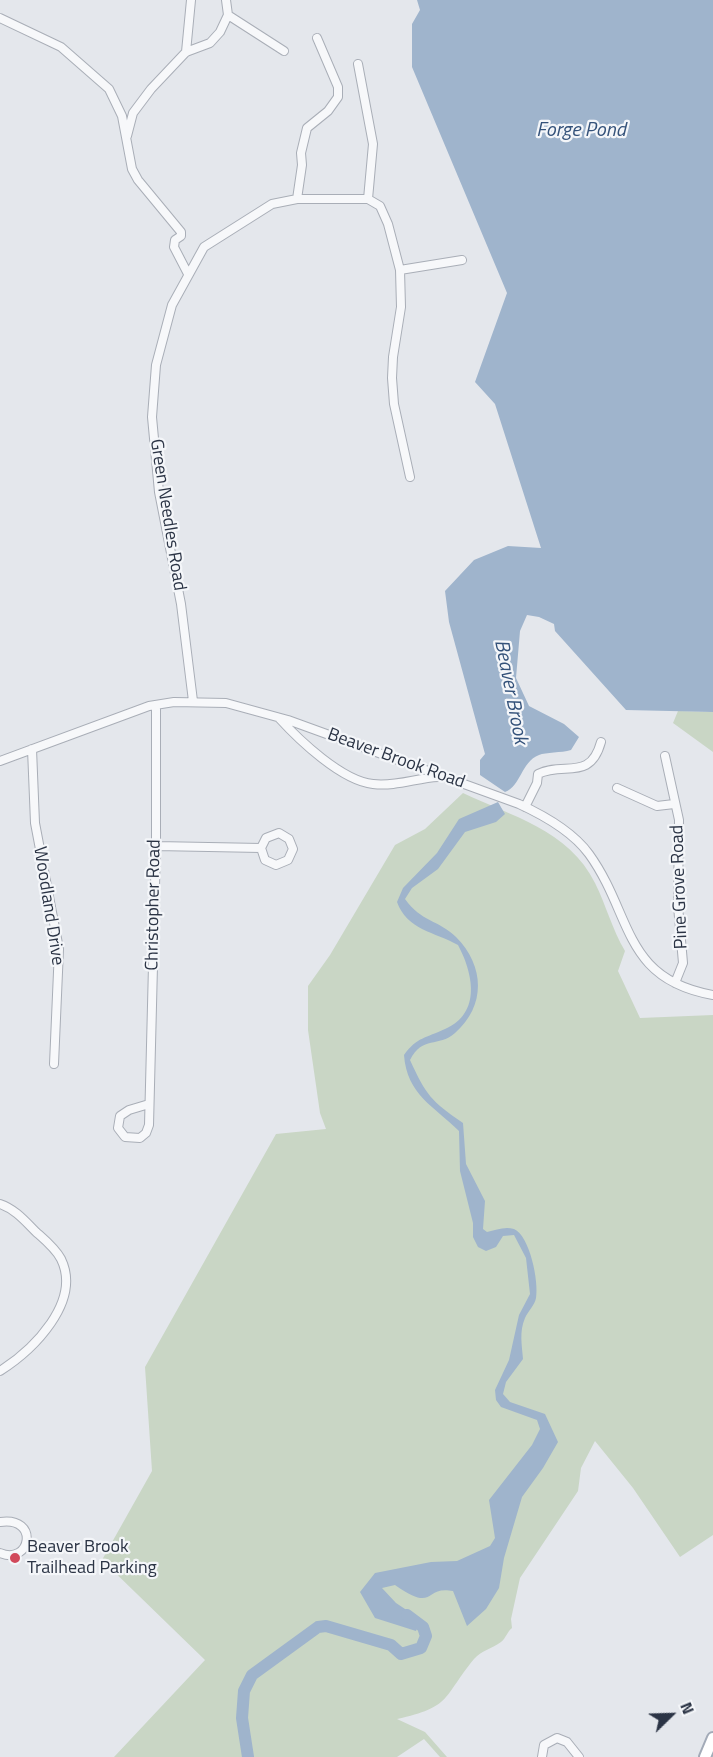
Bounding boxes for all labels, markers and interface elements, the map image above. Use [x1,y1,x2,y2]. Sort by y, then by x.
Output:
water label: Forge Pond [536,119,626,143]
street label: Green Needles Road [144,438,190,592]
water label: Beaver Brook [488,638,532,746]
street label: Beaver Brook Road [324,724,468,794]
street label: Pine Grove Road [667,824,693,950]
street label: Christopher Road [142,839,166,971]
street label: Woodland Drive [28,845,68,967]
place label: Beaver Brook Trailhead Parking [27,1537,157,1580]
marker: Beaver Brook Trailhead Parking [8,1551,22,1565]
north arrow [641,1685,701,1745]
text: N [674,1698,701,1718]

